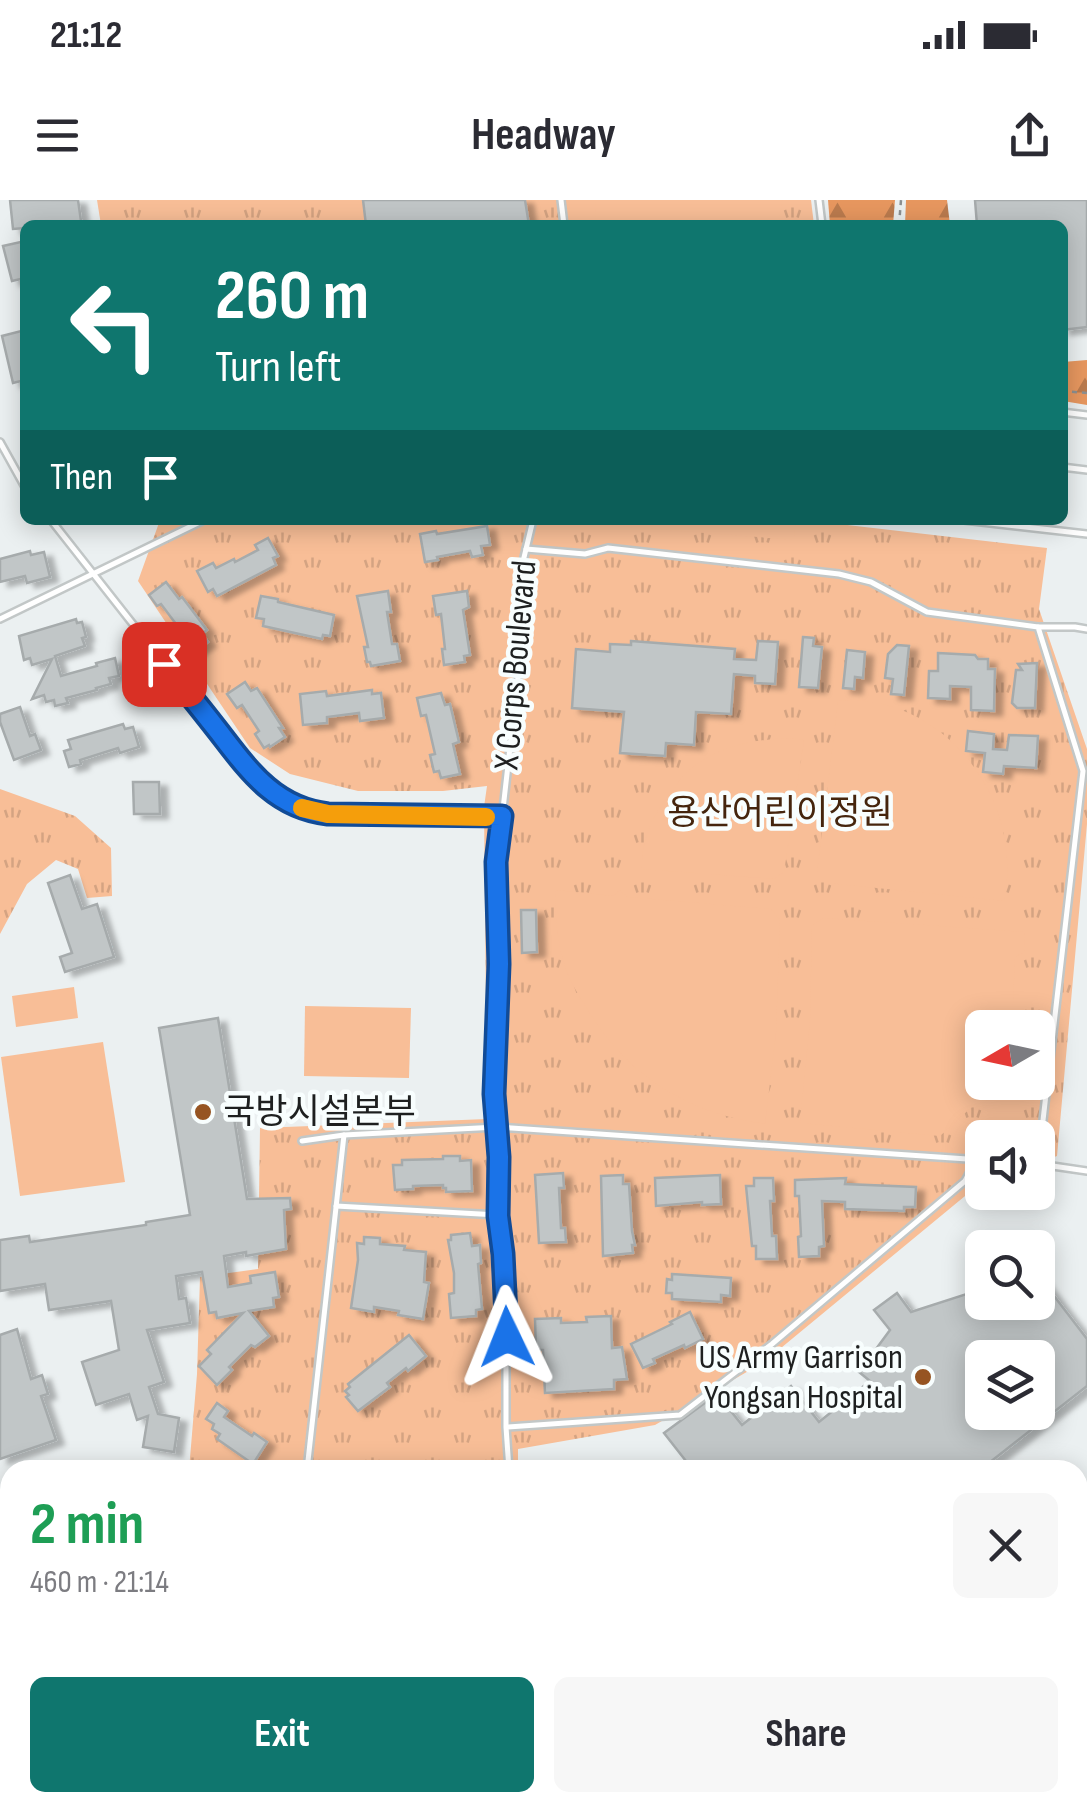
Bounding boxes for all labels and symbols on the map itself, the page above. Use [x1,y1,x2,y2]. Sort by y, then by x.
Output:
street label: X Corps Boulevard [485,559,547,772]
pin [122,622,207,707]
park label: 용산어린이정원 [667,792,893,835]
north arrow [965,1010,1055,1100]
place label: 국방시설본부 [223,1091,416,1134]
marker: 국방시설본부 [192,1101,214,1123]
position arrow [455,1285,559,1389]
place label: US Army Garrison Yongsan Hospital [699,1336,903,1419]
marker: US Army Garrison Yongsan Hospital [912,1366,934,1388]

